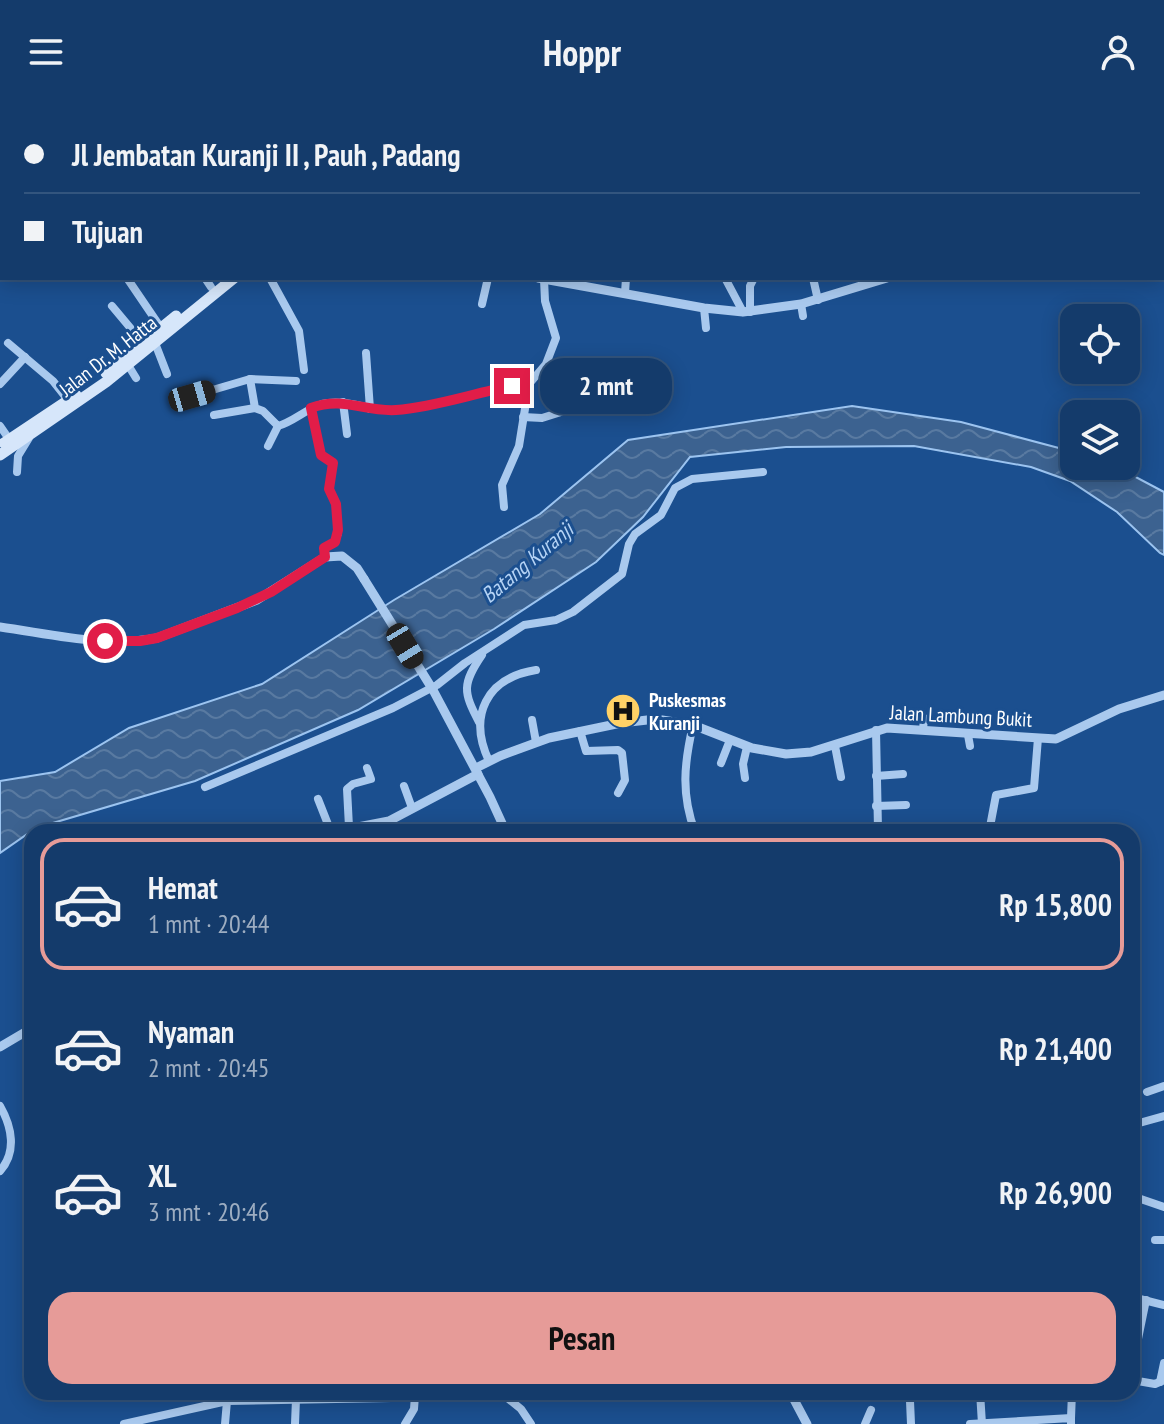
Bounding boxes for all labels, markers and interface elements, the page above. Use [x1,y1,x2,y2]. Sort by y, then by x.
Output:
text: Hoppr [543,29,621,76]
icon: menu [24,30,68,74]
icon: person [1096,30,1140,74]
text: Jl Jembatan Kuranji II , Pauh , Padang [72,135,460,174]
text: Tujuan [72,212,143,251]
map controls [1060,304,1140,480]
button: locate [1060,304,1140,384]
street label: Jalan Dr. M. Hatta [53,310,162,403]
callout: 2 mnt [540,358,672,414]
route end [494,368,530,404]
text: 2 mnt [579,369,633,402]
car [166,378,218,414]
button: layers [1060,400,1140,480]
water label: Batang Kuranji [475,513,581,609]
car [382,619,428,673]
route start [87,623,123,659]
place label: Puskesmas Kuranji [649,687,726,736]
hospital icon: Puskesmas Kuranji [604,692,642,730]
street label: Jalan Lambung Bukit [888,699,1033,733]
icon: car [52,868,124,940]
text: Hemat [148,868,218,907]
text: Rp 15,800 [999,885,1112,924]
text: 1 mnt · 20:44 [148,907,269,940]
icon: car [52,1012,124,1084]
text: Nyaman [148,1012,234,1051]
text: Rp 21,400 [999,1029,1112,1068]
text: 2 mnt · 20:45 [148,1051,269,1084]
icon: car [52,1156,124,1228]
text: XL [148,1156,177,1195]
text: Rp 26,900 [999,1173,1112,1212]
text: 3 mnt · 20:46 [148,1195,269,1228]
button: Pesan [48,1292,1116,1384]

